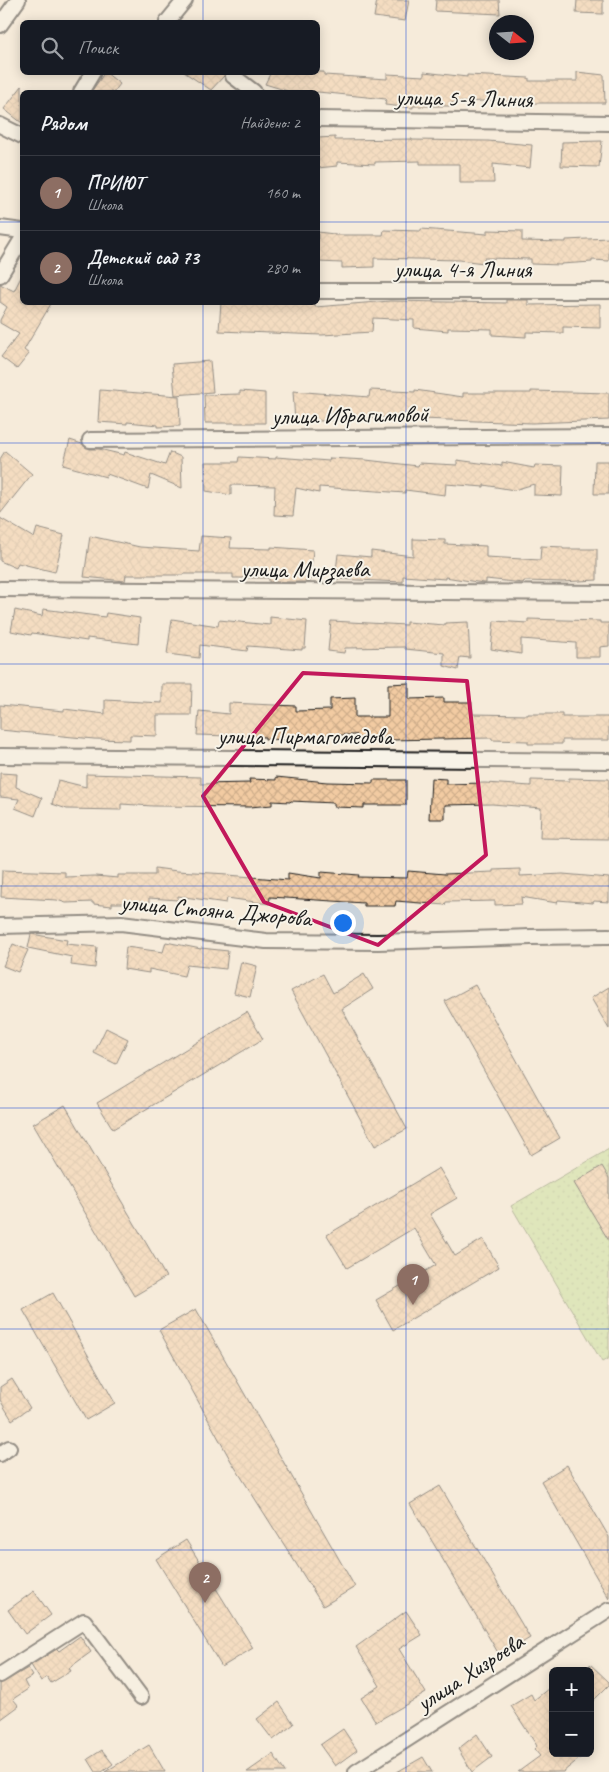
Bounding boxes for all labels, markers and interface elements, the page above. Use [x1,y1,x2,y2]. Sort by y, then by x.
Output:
north arrow [489,15,534,60]
search box [20,20,320,75]
icon: search [38,34,66,62]
text: Поиск [78,36,118,60]
street label: улица 5-я Линия [393,82,534,114]
text: Рядом [40,110,87,136]
text: Найдено: 2 [240,113,300,133]
text: ПРИЮТ [87,171,144,195]
text: 1 [52,183,60,203]
text: 160 m [266,183,300,203]
text: Школа [87,195,122,215]
text: Детский сад 73 [87,246,199,270]
street label: улица 4-я Линия [392,254,533,284]
text: 2 [52,258,60,278]
text: 280 m [266,258,300,278]
text: Школа [87,270,122,290]
street label: улица Ибрагимовой [269,399,431,431]
street label: улица Мирзаева [239,554,371,585]
street label: улица Пирмагомедова [215,721,395,751]
street label: улица Стояна Джорова [118,887,315,933]
your location [330,910,356,936]
pin: 1 [397,1264,429,1305]
pin: 2 [189,1562,221,1603]
street label: улица Хизроева [409,1625,531,1719]
map controls [549,1667,594,1757]
button: + [549,1667,594,1712]
button: − [549,1712,594,1757]

